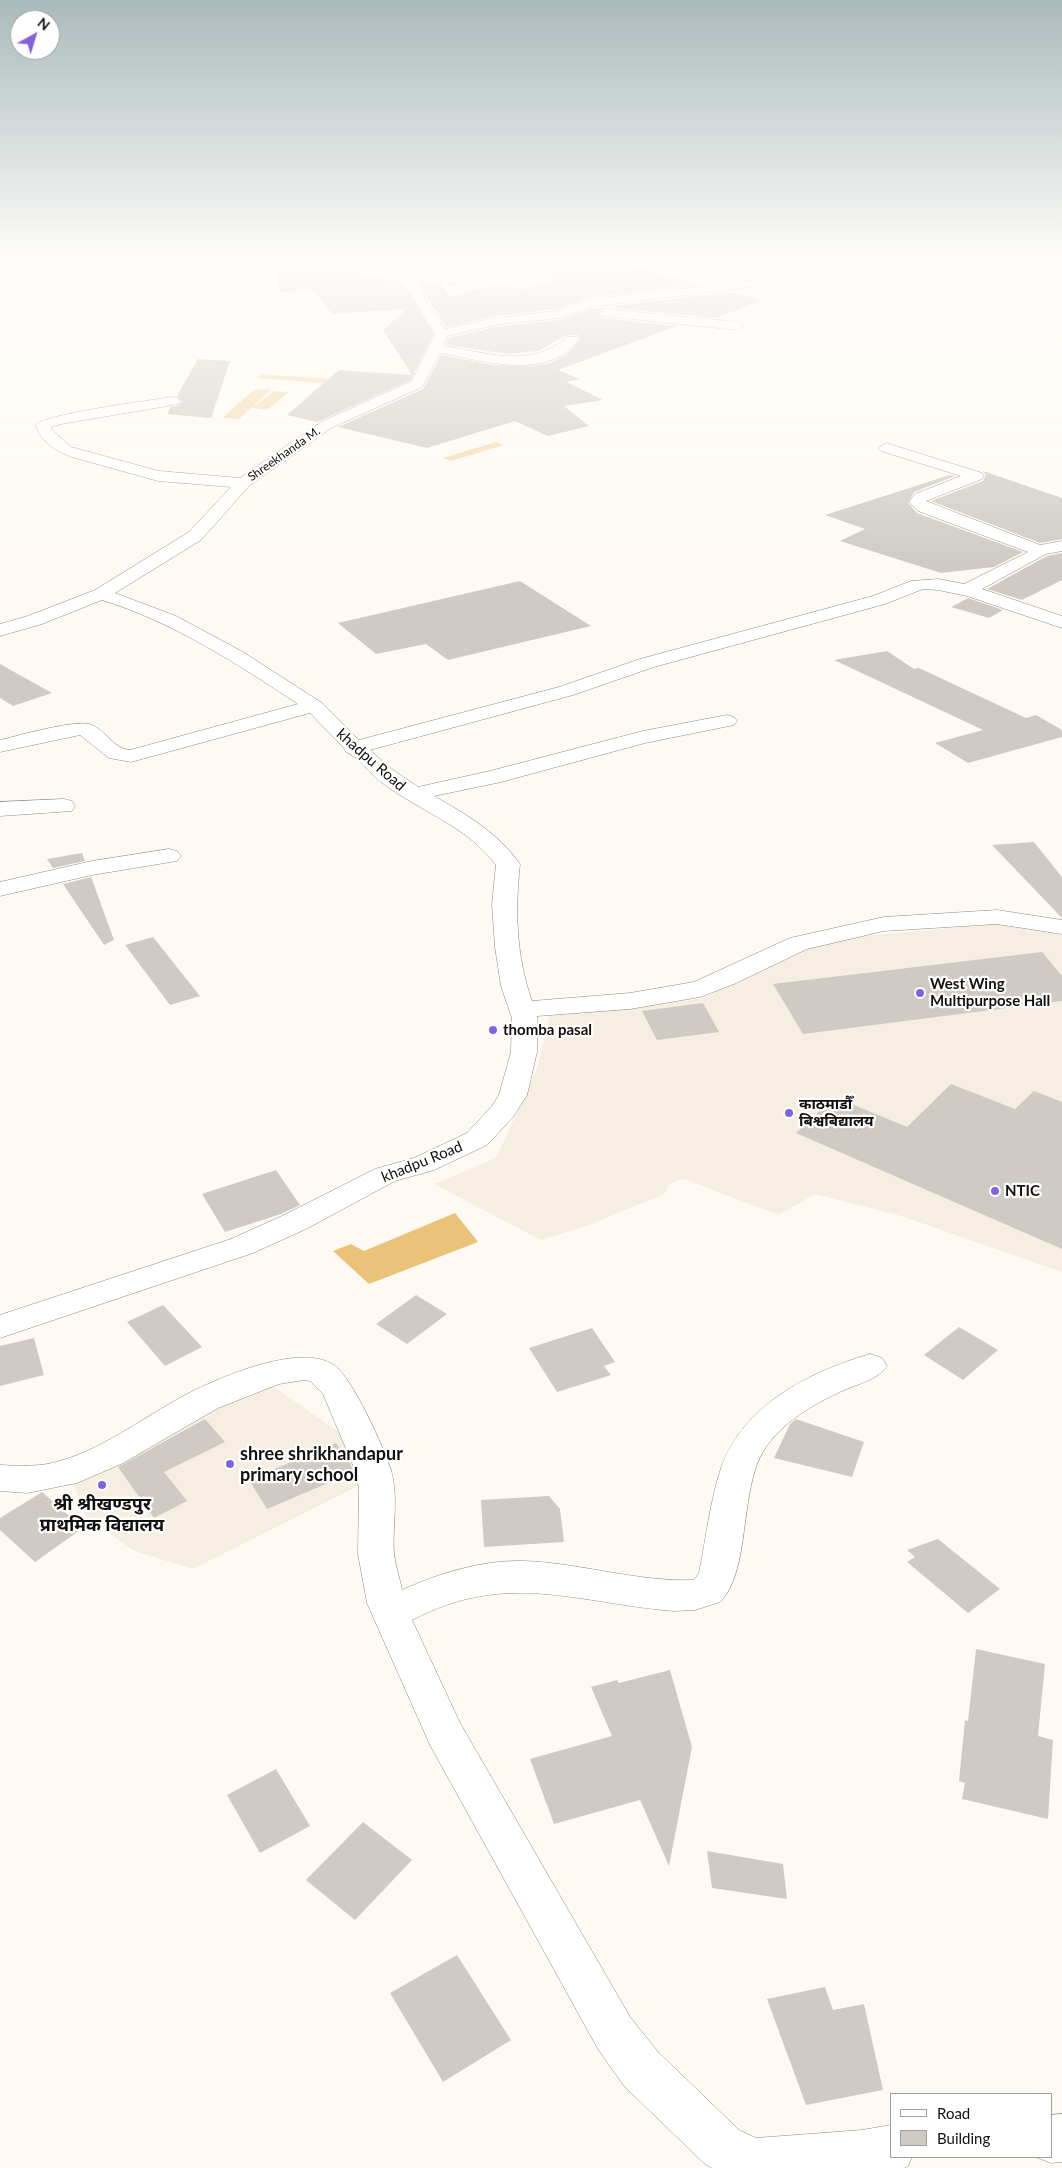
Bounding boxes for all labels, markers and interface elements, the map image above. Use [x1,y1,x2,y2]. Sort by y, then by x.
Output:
north arrow [10,10,60,60]
text: N [35,14,54,34]
street label: Shreekhanda M. [245,424,323,484]
street label: khadpu Road [333,725,409,795]
place label: West Wing Multipurpose Hall [930,975,1050,1010]
marker: West Wing Multipurpose Hall [914,987,926,999]
place label: thomba pasal [503,1021,592,1039]
marker: thomba pasal [487,1024,499,1036]
place label: काठमाडौँ बिश्वबिद्यालय [799,1095,874,1130]
marker: काठमाडौँ बिश्वबिद्यालय [783,1107,795,1119]
street label: khadpu Road [379,1138,465,1186]
place label: NTIC [1005,1182,1040,1200]
marker: NTIC [989,1185,1001,1197]
place label: shree shrikhandapur primary school [240,1443,403,1486]
marker: shree shrikhandapur primary school [224,1458,236,1470]
marker: श्री श्रीखण्डपुर प्राथमिक विद्यालय [96,1479,108,1491]
place label: श्री श्रीखण्डपुर प्राथमिक विद्यालय [40,1493,164,1536]
legend [890,2093,1052,2158]
text: Road [937,2104,970,2122]
text: Building [937,2129,990,2147]

